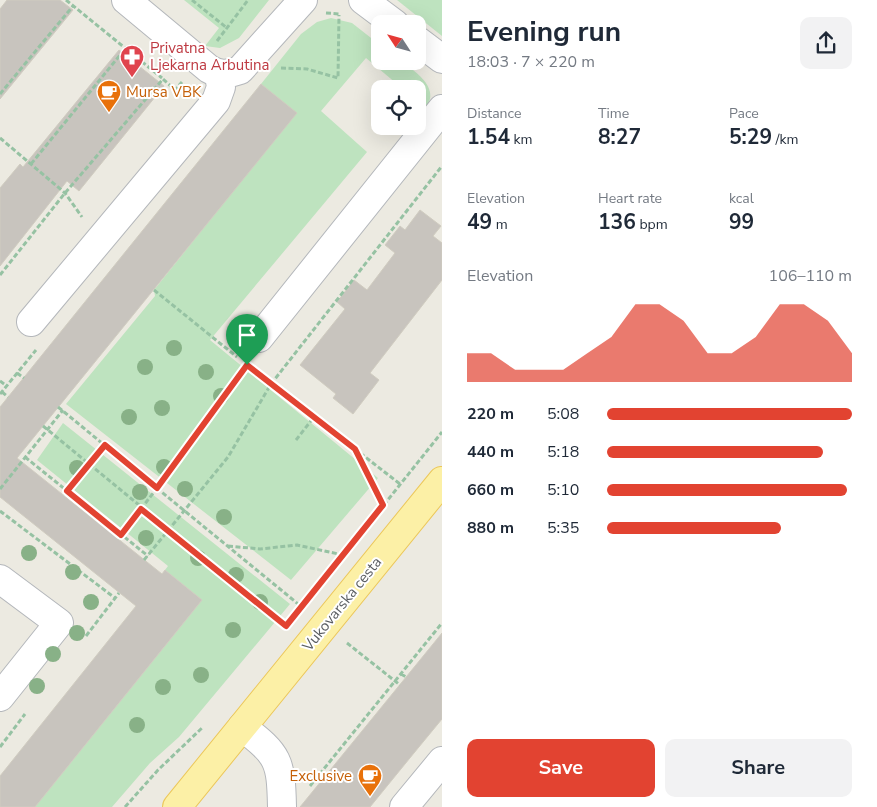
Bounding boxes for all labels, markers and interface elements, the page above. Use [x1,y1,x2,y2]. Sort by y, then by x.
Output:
text: Evening run [467,13,621,51]
north arrow [371,15,426,70]
map controls [371,15,426,135]
button: share [800,17,852,69]
place label: Privatna Ljekarna Arbutina [150,38,269,75]
pharmacy icon: Privatna Ljekarna Arbutina [119,44,145,78]
text: 18:03 · 7 × 220 m [467,51,595,73]
cafe icon: Mursa VBK [96,79,122,113]
button: locate [371,80,426,135]
place label: Mursa VBK [126,82,202,102]
text: Distance [467,104,521,123]
text: Time [598,104,629,123]
text: Pace [729,104,759,123]
text: 1.54 [467,123,510,151]
text: 8:27 [598,123,641,151]
text: 5:29 [729,123,772,151]
text: km [510,130,533,149]
text: /km [772,130,799,149]
text: Elevation [467,189,525,208]
text: Heart rate [598,189,662,208]
text: kcal [729,189,754,208]
text: 49 [467,208,492,236]
text: 136 [598,208,636,236]
text: 99 [729,208,754,236]
text: m [492,215,508,234]
text: bpm [636,215,668,234]
text: Elevation [467,265,533,287]
text: 106–110 m [769,265,852,287]
pin [226,314,268,365]
icon: arrive [233,321,261,349]
text: 220 m [467,403,514,425]
text: 5:08 [547,403,579,425]
text: 440 m [467,441,514,463]
text: 5:18 [547,441,579,463]
text: 660 m [467,479,514,501]
text: 5:10 [547,479,579,501]
text: 880 m [467,517,514,539]
text: 5:35 [547,517,579,539]
street label: Vukovarska cesta [297,553,386,656]
button: Save [467,739,655,797]
button: Share [665,739,852,797]
cafe icon: Exclusive [357,763,383,797]
place label: Exclusive [289,766,352,786]

